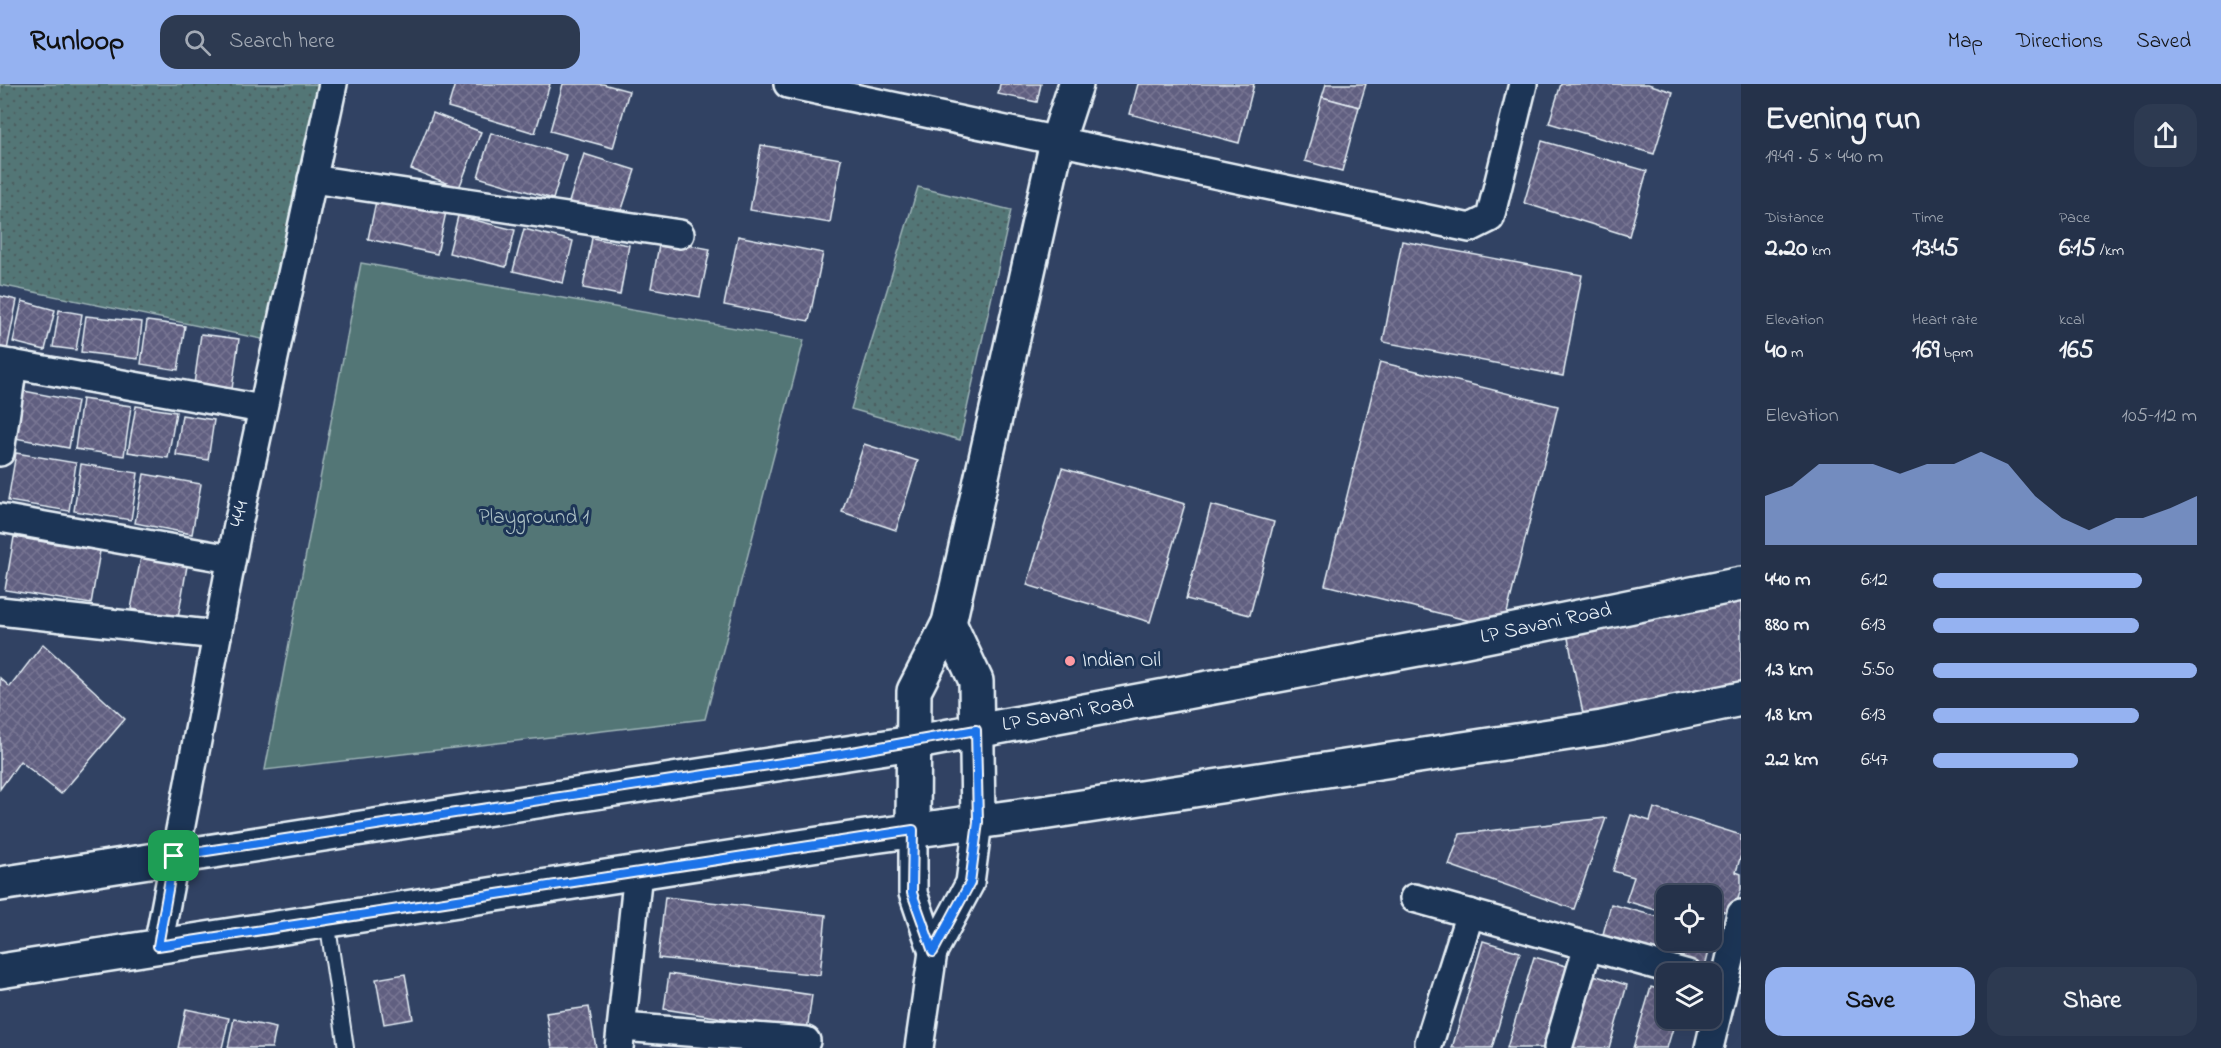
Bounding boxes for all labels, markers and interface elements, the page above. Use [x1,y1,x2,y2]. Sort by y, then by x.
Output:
search box [160,15,580,69]
text: Runloop [30,22,124,63]
icon: search [181,26,214,59]
text: Search here [229,26,335,58]
text: Map [1947,27,1983,57]
text: Directions [2016,27,2103,57]
text: Saved [2136,27,2191,57]
text: Evening run [1765,96,1920,144]
button: share [2134,104,2197,167]
text: 19:49 · 5 × 440 m [1765,143,1883,172]
text: Distance [1765,206,1824,230]
text: Time [1912,206,1944,230]
text: Pace [2059,206,2090,230]
text: 2.20 [1765,230,1807,268]
text: 13:45 [1912,230,1959,268]
text: 6:15 [2059,230,2096,268]
text: km [1807,239,1831,263]
text: /km [2096,239,2124,263]
text: Elevation [1765,308,1824,332]
text: Heart rate [1912,308,1978,332]
text: kcal [2059,308,2084,332]
text: 40 [1765,332,1787,370]
text: 169 [1912,332,1940,370]
text: 165 [2059,332,2094,370]
text: m [1787,341,1803,365]
text: bpm [1940,341,1973,365]
text: Elevation [1765,402,1839,431]
text: 105–112 m [2122,402,2197,431]
street label: 444 [223,498,257,530]
park label: Playground 1 [479,503,589,535]
text: 440 m [1765,566,1811,595]
text: 6:12 [1861,566,1888,595]
street label: LP Savani Road [1478,595,1614,653]
text: 880 m [1765,611,1809,640]
text: 6:13 [1861,611,1886,640]
place label: Indian Oil [1082,646,1161,676]
marker: Indian Oil [1063,654,1077,668]
text: 1.3 km [1765,656,1813,685]
text: 5:50 [1861,656,1894,685]
street label: LP Savani Road [1000,688,1136,740]
text: 1.8 km [1765,701,1812,730]
text: 6:13 [1861,701,1886,730]
text: 2.2 km [1765,746,1818,775]
text: 6:47 [1861,746,1888,775]
pin [148,830,199,881]
icon: arrive [157,839,190,872]
map controls [1656,885,1722,1029]
button: locate [1656,885,1722,951]
button: layers [1656,963,1722,1029]
button: Save [1765,967,1975,1036]
button: Share [1987,967,2197,1036]

